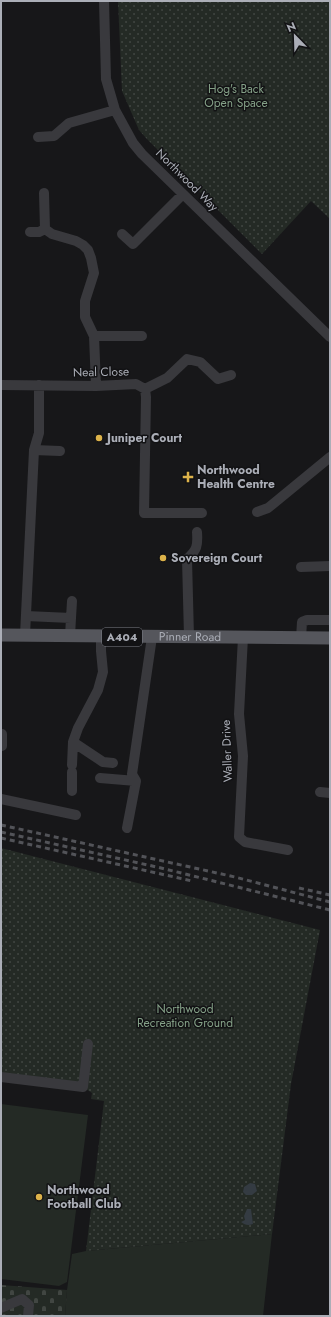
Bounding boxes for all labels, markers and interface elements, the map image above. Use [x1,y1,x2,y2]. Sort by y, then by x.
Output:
north arrow [275,16,315,56]
text: N [284,18,298,36]
park label: Hog's Back Open Space [204,80,268,112]
street label: Northwood Way [152,145,223,216]
street label: Neal Close [73,363,129,381]
place label: Juniper Court [105,429,182,447]
marker: Juniper Court [94,433,104,443]
place label: Northwood Health Centre [197,461,275,493]
marker: Northwood Health Centre [182,471,194,483]
place label: Sovereign Court [171,549,263,567]
marker: Sovereign Court [158,553,168,563]
street label: Pinner Road [159,627,221,646]
road number: A404 [102,628,142,646]
street label: Waller Drive [217,719,237,783]
park label: Northwood Recreation Ground [137,1000,233,1032]
place label: Northwood Football Club [47,1181,122,1213]
marker: Northwood Football Club [34,1192,44,1202]

